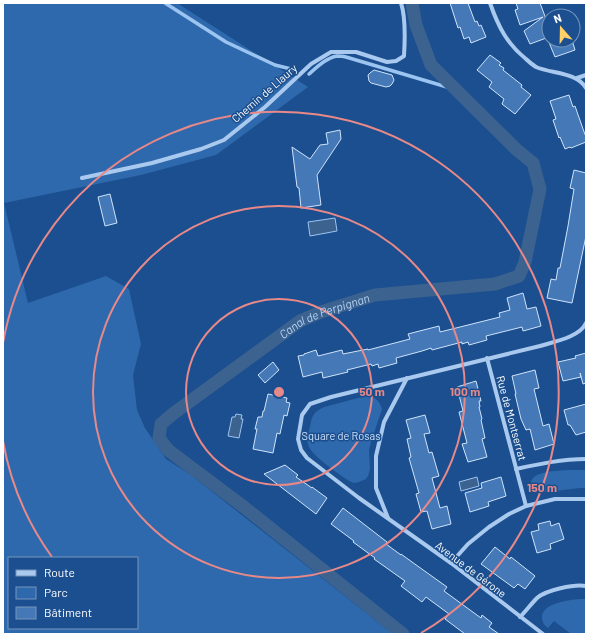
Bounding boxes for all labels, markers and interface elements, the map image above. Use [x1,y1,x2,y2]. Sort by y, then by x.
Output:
north arrow [541,8,581,48]
text: N [552,11,563,25]
street label: Chemin de Llaury [229,61,299,125]
water label: Canal de Perpignan [276,290,371,341]
street label: Rue de Montserrat [494,374,530,462]
text: 50 m [359,384,385,398]
text: 100 m [450,384,480,398]
centre of rings [272,385,286,399]
park label: Square de Rosas [302,429,381,442]
text: 150 m [527,480,557,494]
street label: Avenue de Gérone [433,538,509,600]
legend [8,557,138,629]
text: Route [44,565,75,579]
text: Parc [44,585,68,599]
text: Bâtiment [44,605,92,619]

